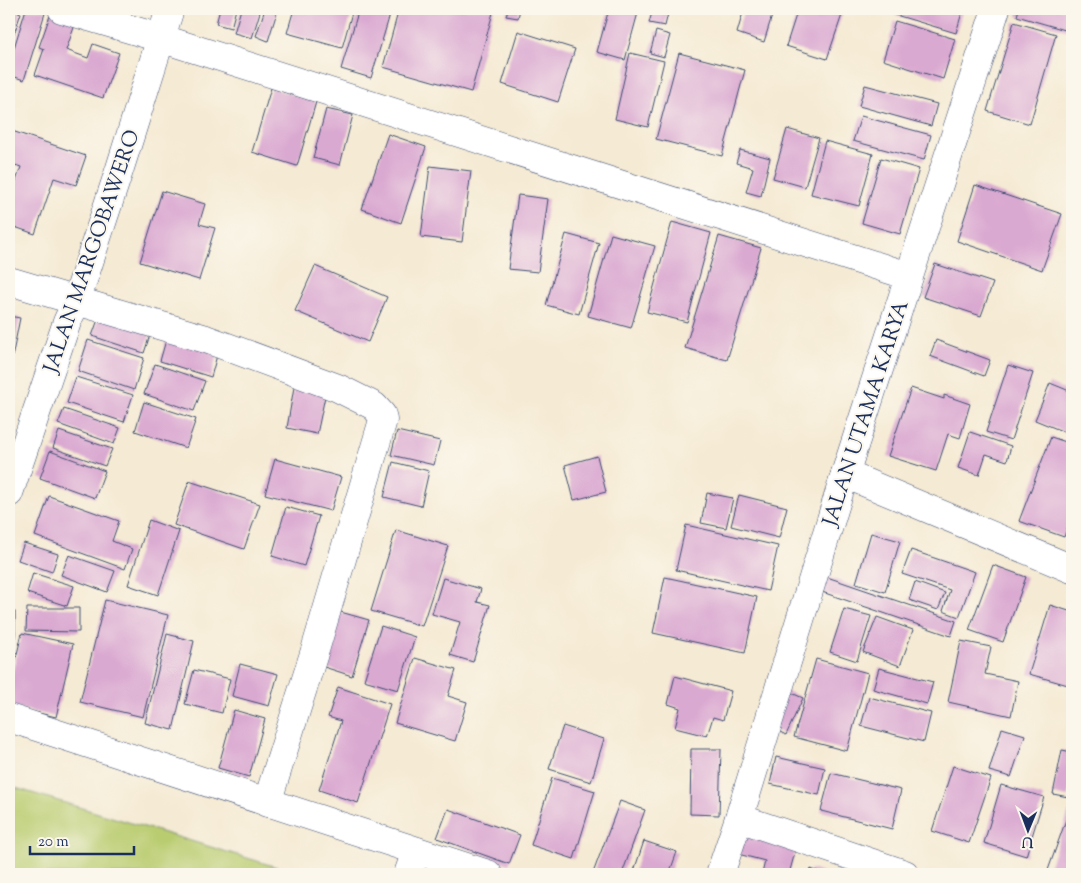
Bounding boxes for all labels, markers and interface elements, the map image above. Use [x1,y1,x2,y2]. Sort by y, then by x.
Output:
street label: JALAN MARGOBAWERO [37,126,149,378]
street label: JALAN UTAMA KARYA [816,297,918,531]
north arrow [1004,806,1054,856]
scale bar [30,823,134,855]
text: U [1021,831,1034,851]
text: 20 m [38,832,69,853]

